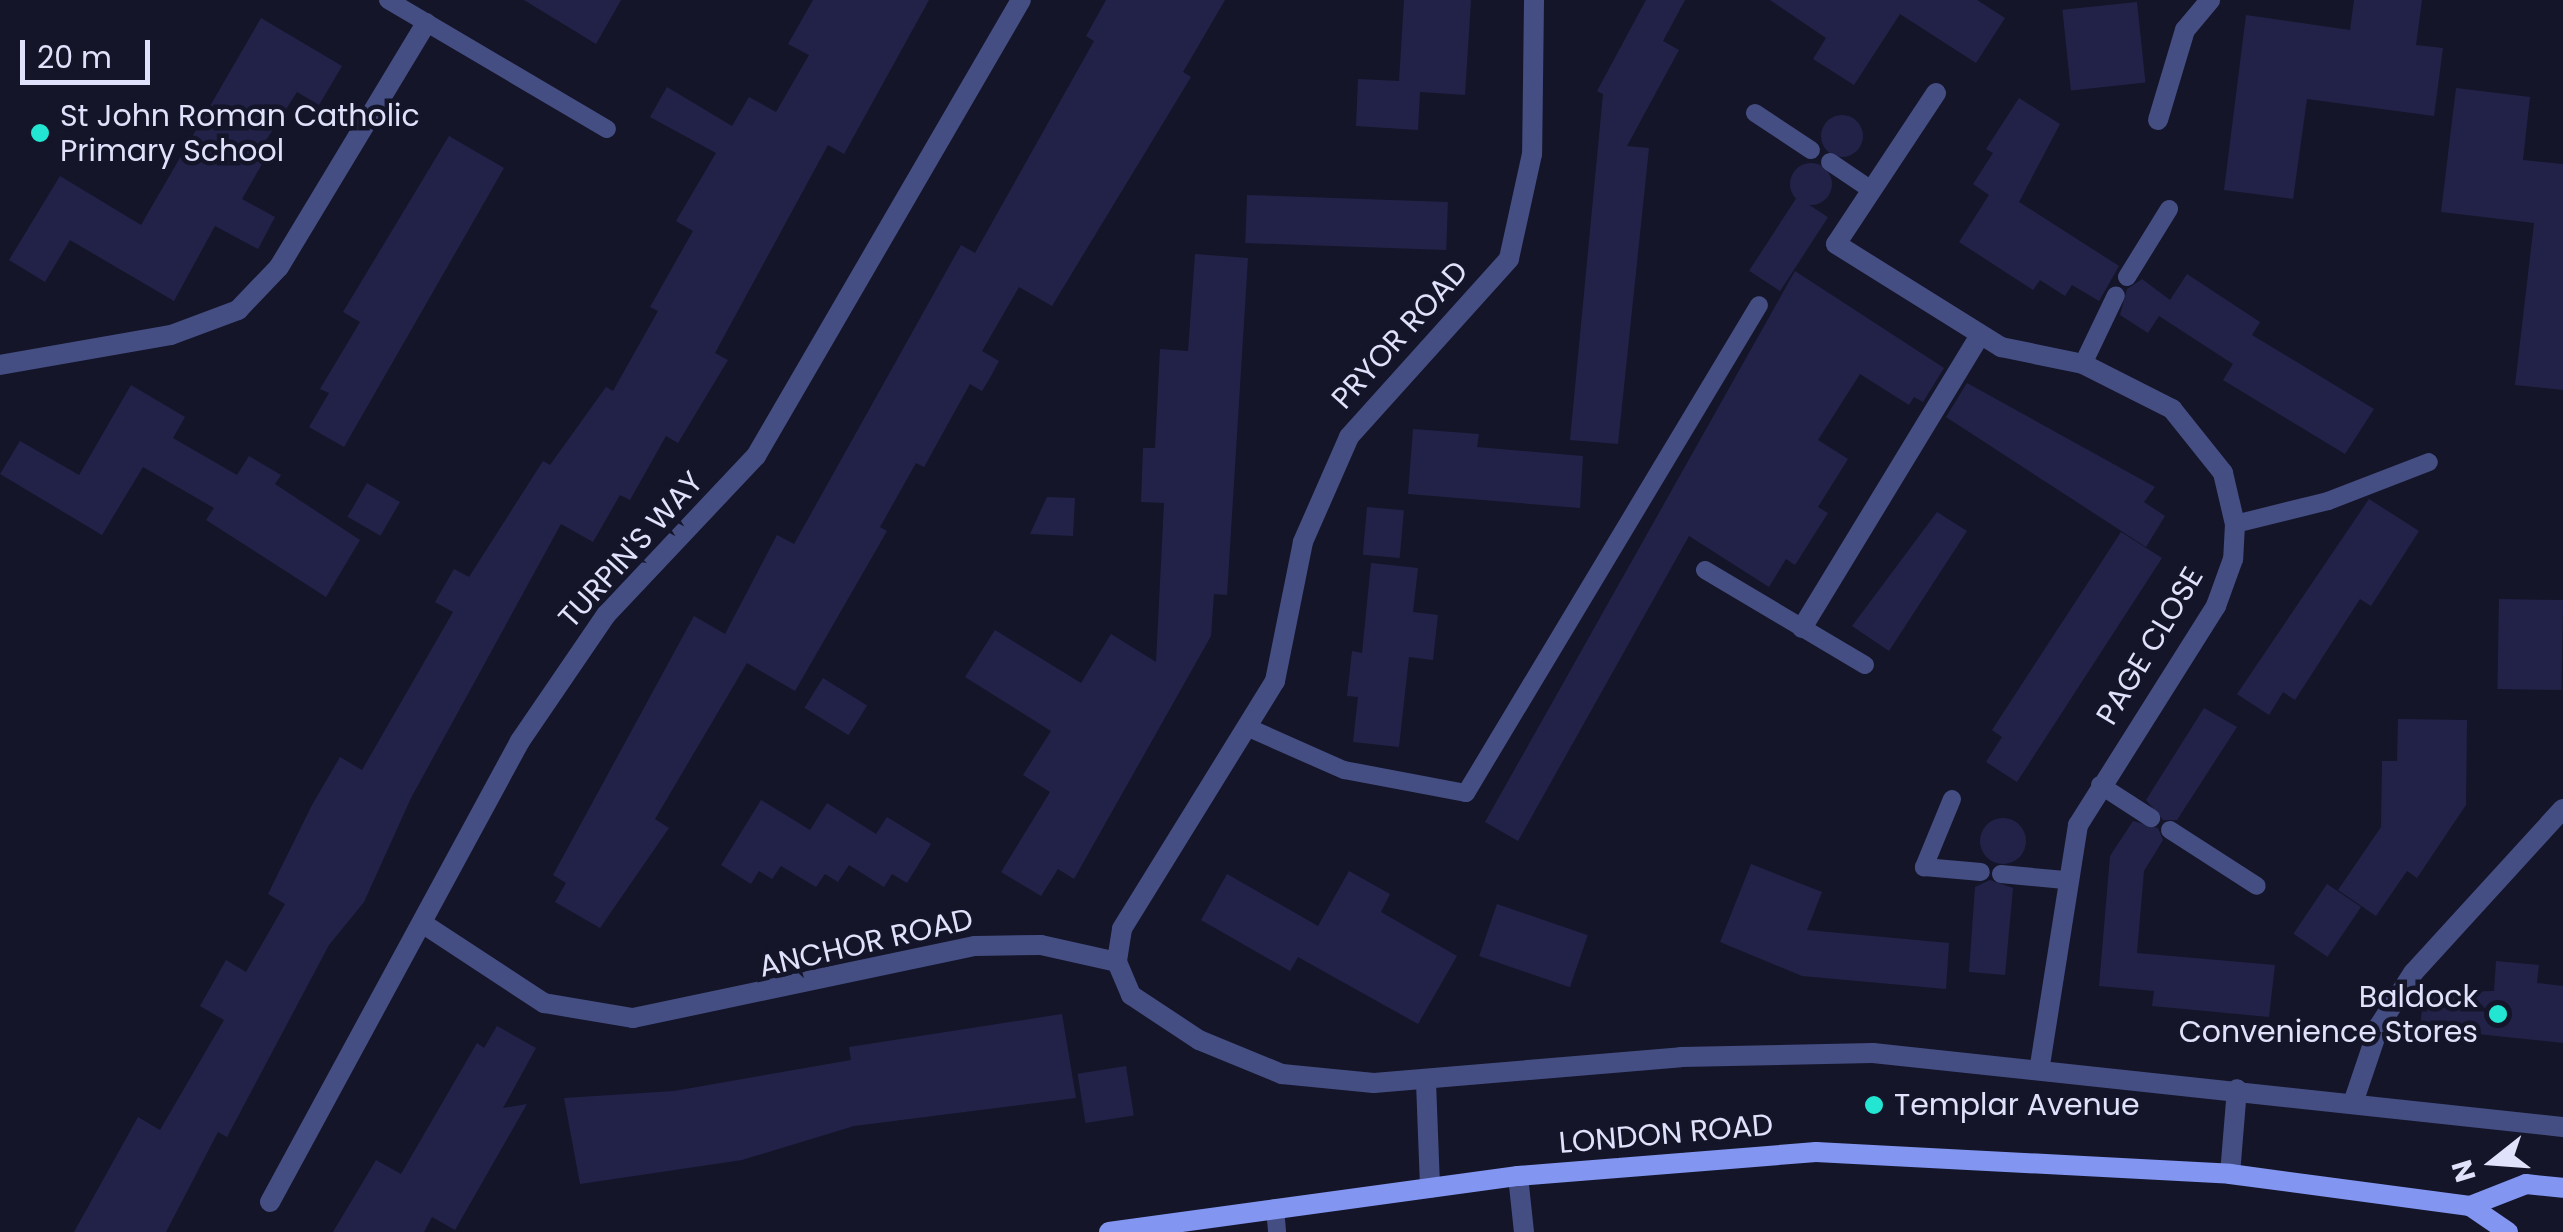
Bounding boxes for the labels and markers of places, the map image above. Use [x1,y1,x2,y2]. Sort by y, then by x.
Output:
place label: St John Roman Catholic Primary School [60,98,420,168]
marker: St John Roman Catholic Primary School [29,122,51,144]
place label: Baldock Convenience Stores [2179,979,2478,1050]
marker: Baldock Convenience Stores [2487,1003,2509,1025]
place label: Templar Avenue [1894,1087,2140,1123]
marker: Templar Avenue [1863,1094,1885,1116]

